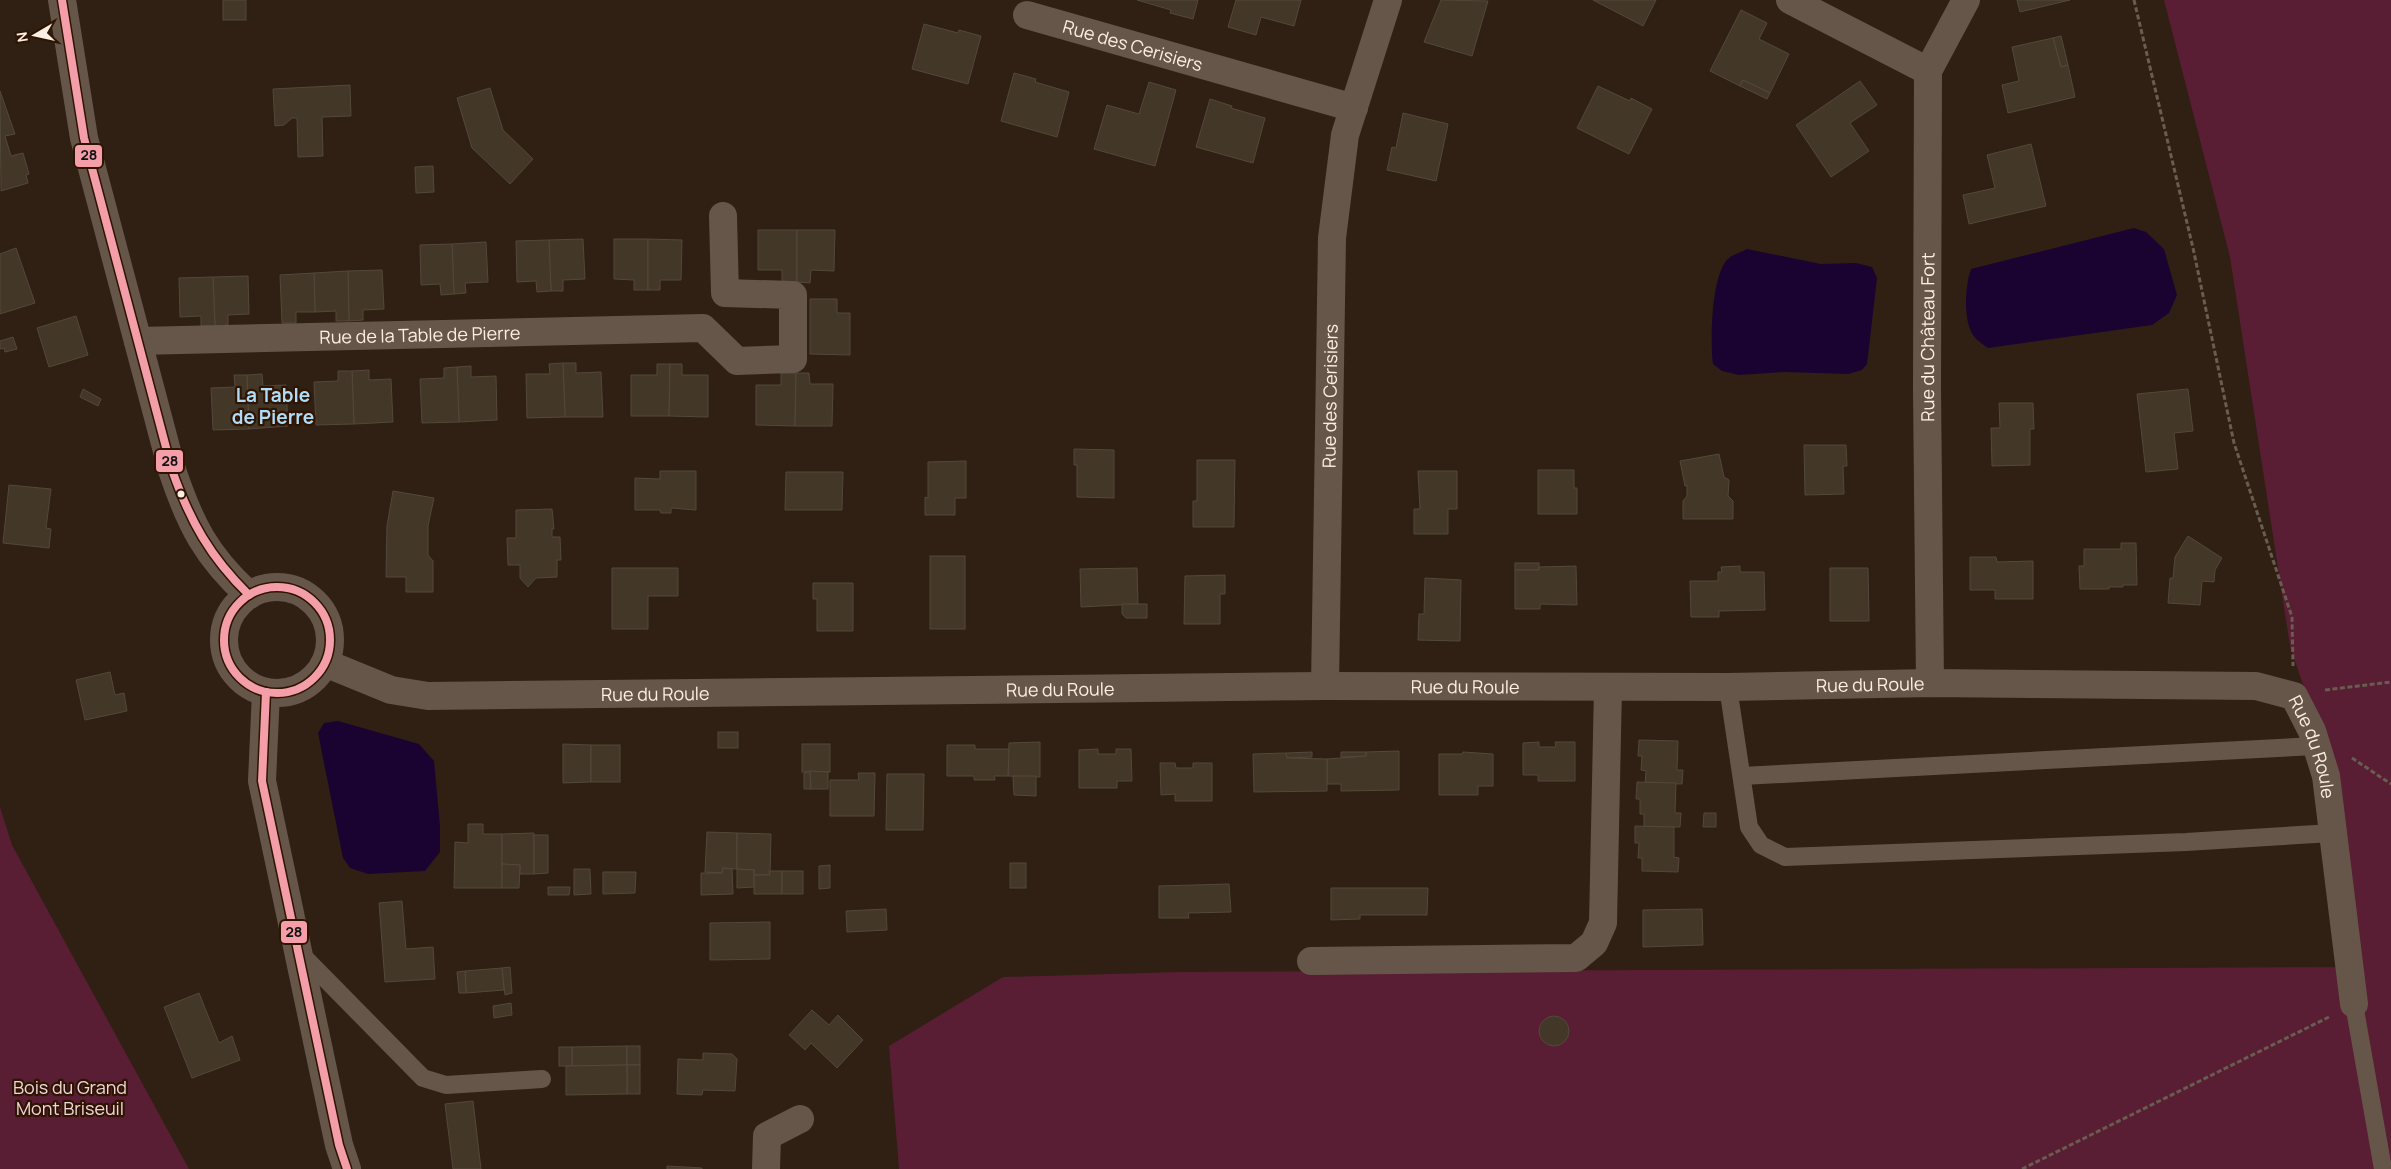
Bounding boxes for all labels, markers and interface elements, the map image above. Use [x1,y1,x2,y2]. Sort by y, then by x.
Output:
north arrow [10,10,60,60]
street label: Rue des Cerisiers [1060,14,1206,76]
text: N [11,31,32,44]
line badge: 28 [74,144,103,168]
text: 28 [81,145,97,164]
street label: Rue du Château Fort [1915,252,1939,422]
street label: Rue de la Table de Pierre [319,320,521,349]
street label: Rue des Cerisiers [1316,324,1343,468]
district label: La Table de Pierre [232,382,314,430]
line badge: 28 [155,449,184,473]
text: 28 [162,451,178,470]
unlabelled marker [176,489,186,499]
street label: Rue du Roule [1816,671,1925,697]
street label: Rue du Roule [1411,674,1520,698]
street label: Rue du Roule [1006,676,1115,702]
street label: Rue du Roule [601,681,710,706]
street label: Rue du Roule [2284,691,2341,800]
line badge: 28 [280,920,308,944]
text: 28 [286,922,302,941]
park label: Bois du Grand Mont Briseuil [13,1075,127,1120]

